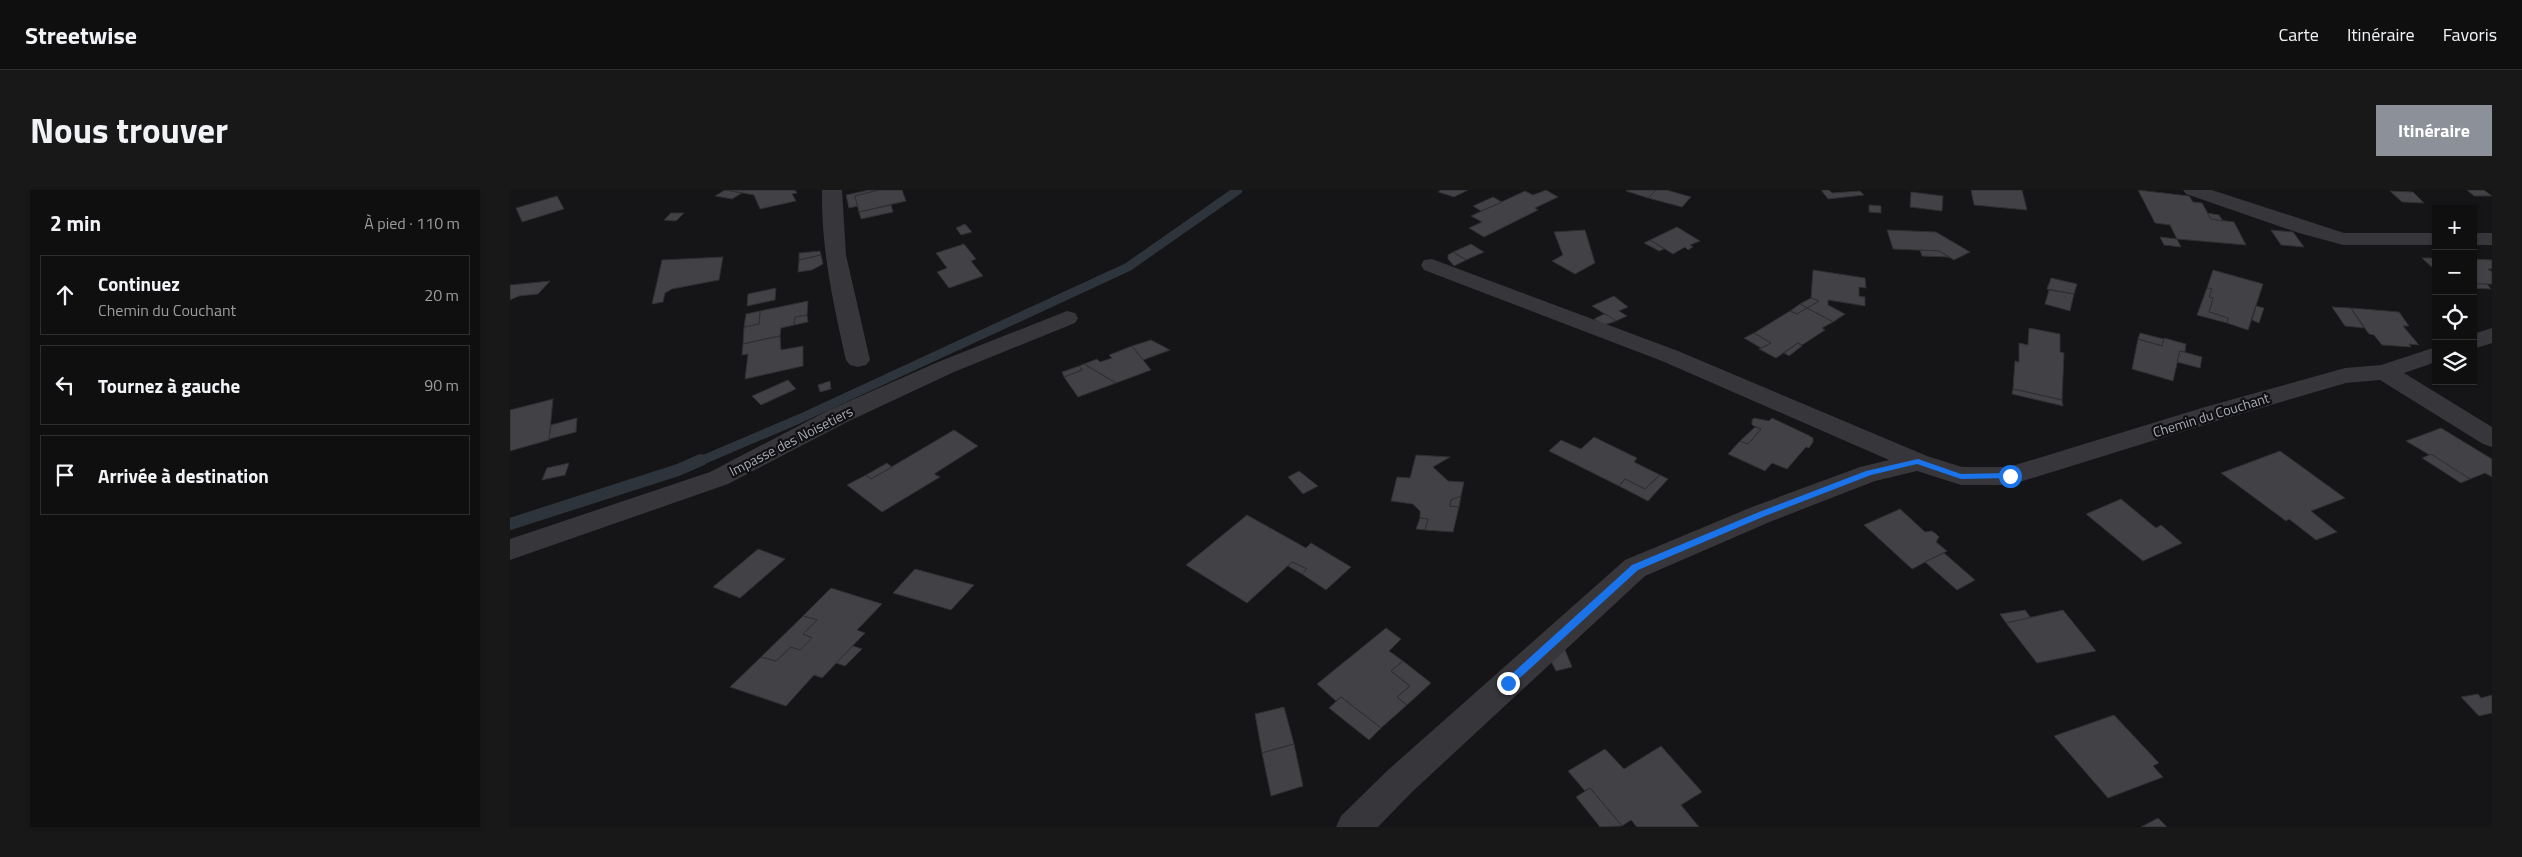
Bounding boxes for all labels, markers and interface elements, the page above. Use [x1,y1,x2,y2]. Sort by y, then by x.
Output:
text: Streetwise [25,17,137,53]
text: Carte [2278,21,2319,48]
text: Itinéraire [2347,21,2415,48]
text: Favoris [2443,21,2497,48]
text: Nous trouver [30,103,228,157]
button: Itinéraire [2376,105,2492,156]
map controls [2432,205,2477,385]
button: + [2432,205,2477,250]
text: 2 min [50,207,101,239]
text: À pied · 110 m [364,211,460,235]
button: − [2432,250,2477,295]
text: Continuez [98,269,180,298]
icon: ahead [51,281,79,309]
text: 20 m [424,283,459,307]
button: locate [2432,295,2477,340]
text: Chemin du Couchant [98,298,236,322]
button: layers [2432,340,2477,385]
icon: left [51,371,79,399]
text: Tournez à gauche [98,371,240,400]
text: 90 m [424,373,459,397]
street label: Chemin du Couchant [2150,387,2272,442]
street label: Impasse des Noisetiers [725,400,856,481]
icon: arrive [51,461,79,489]
text: Arrivée à destination [98,461,269,490]
route start [1999,465,2022,488]
route end [1497,672,1520,695]

